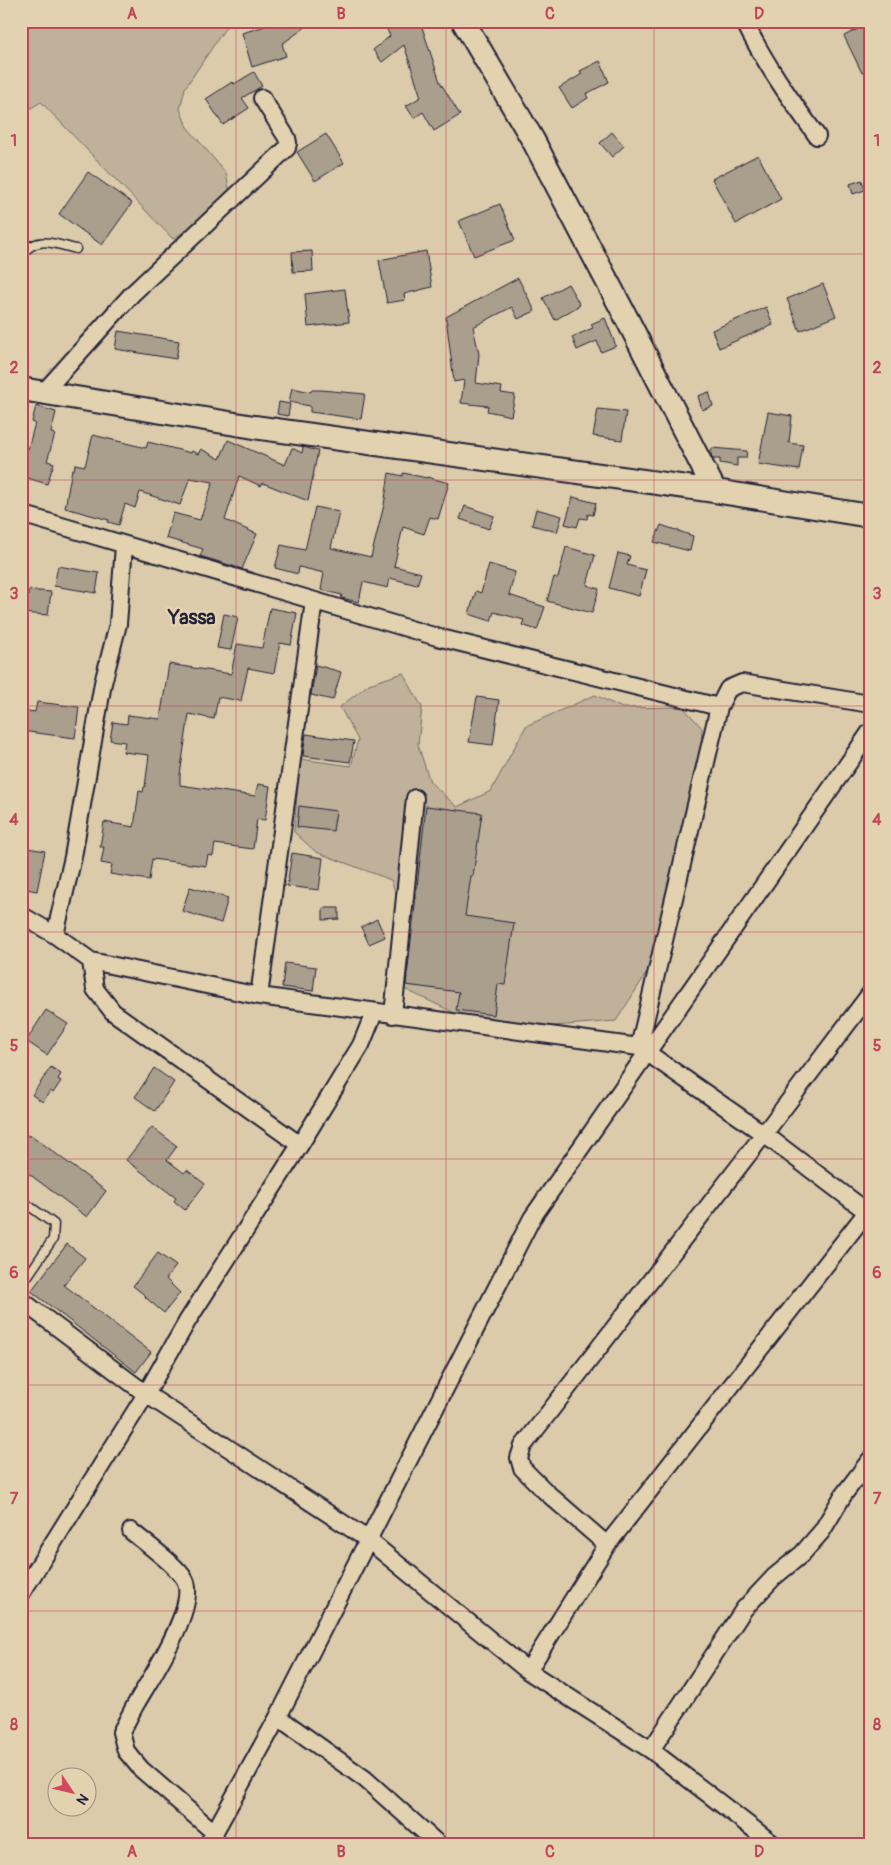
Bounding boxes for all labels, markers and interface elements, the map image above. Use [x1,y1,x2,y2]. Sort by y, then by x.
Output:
text: A [127,4,138,24]
text: B [336,4,346,24]
text: C [545,4,555,24]
text: D [754,4,764,24]
text: 1 [11,131,17,151]
text: 1 [874,131,880,151]
text: 2 [10,358,19,378]
text: 2 [873,358,882,378]
text: 3 [10,584,19,604]
text: 3 [873,584,882,604]
district label: Yassa [167,605,216,630]
text: 4 [9,810,19,830]
text: 4 [872,810,882,830]
text: 5 [10,1036,19,1056]
text: 5 [873,1036,882,1056]
text: 6 [9,1263,19,1283]
text: 6 [872,1263,882,1283]
text: 7 [10,1489,19,1509]
text: 7 [873,1489,882,1509]
text: 8 [10,1715,18,1735]
text: 8 [873,1715,881,1735]
north arrow [48,1768,98,1818]
text: N [73,1790,92,1808]
text: A [127,1842,138,1862]
text: B [336,1842,346,1862]
text: C [545,1842,555,1862]
text: D [754,1842,764,1862]

